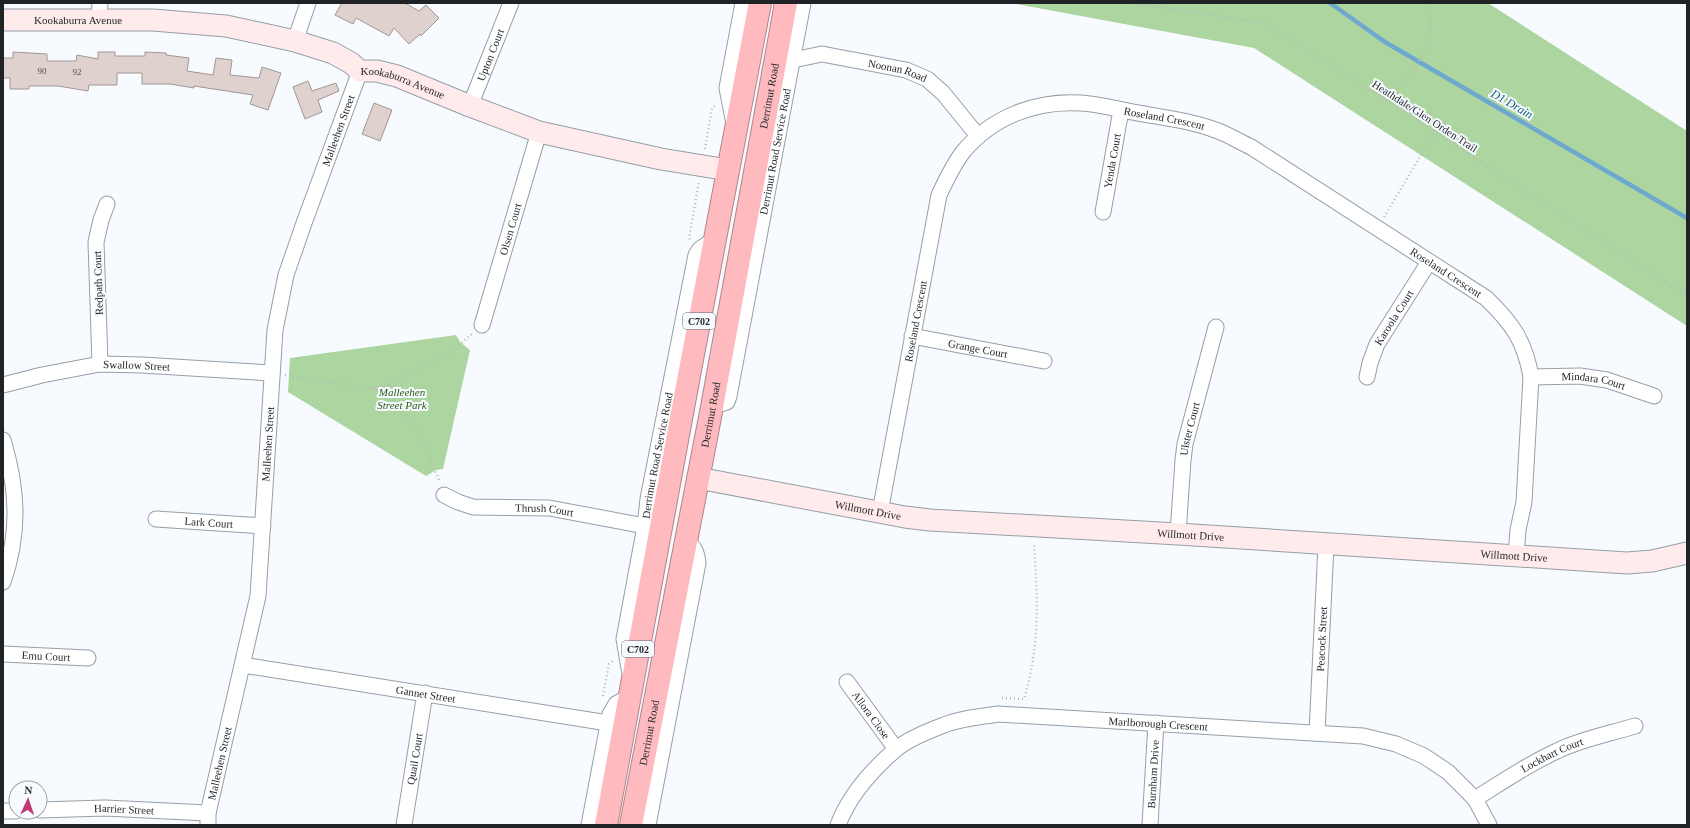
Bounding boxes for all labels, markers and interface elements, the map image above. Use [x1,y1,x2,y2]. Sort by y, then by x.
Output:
street label: Kookaburra Avenue [34,14,122,26]
street label: Upton Court [475,27,506,83]
street label: Noonan Road [867,57,929,84]
street label: Derrimut Road [757,62,781,130]
street label: Kookaburra Avenue [361,65,447,101]
house number: 90 [38,66,47,76]
house number: 92 [73,67,82,77]
street label: Heathdale/Glen Orden Trail [1370,78,1480,154]
water label: D1 Drain [1488,86,1536,122]
street label: Derrimut Road Service Road [757,87,793,216]
street label: Malleehen Street [320,93,357,168]
street label: Roseland Crescent [1123,104,1206,132]
street label: Yenda Court [1101,132,1123,189]
street label: Olsen Court [497,202,524,256]
street label: Roseland Crescent [1408,245,1484,300]
street label: Redpath Court [91,251,105,315]
street label: Roseland Crescent [902,280,929,363]
street label: Karoola Court [1372,288,1416,347]
road number: C702 [683,313,715,329]
street label: Grange Court [947,337,1009,360]
street label: Swallow Street [103,358,171,373]
street label: Mindara Court [1561,370,1627,392]
street label: Derrimut Road [698,380,723,448]
park label: Malleehen Street Park [377,386,428,411]
street label: Derrimut Road Service Road [640,391,675,519]
street label: Ulster Court [1178,401,1202,456]
street label: Malleehen Street [259,406,276,482]
street label: Willmott Drive [834,498,902,522]
street label: Thrush Court [515,502,575,519]
street label: Lark Court [184,515,234,530]
street label: Willmott Drive [1157,527,1225,543]
street label: Willmott Drive [1480,548,1548,564]
street label: Peacock Street [1314,606,1329,672]
road number: C702 [622,641,654,657]
street label: Emu Court [21,649,71,663]
street label: Gannet Street [395,683,456,705]
street label: Allora Close [850,689,893,741]
street label: Derrimut Road [637,699,661,766]
street label: Marlborough Crescent [1108,715,1208,733]
street label: Malleehen Street [205,725,234,801]
street label: Quail Court [404,732,425,786]
street label: Lockhart Court [1519,735,1585,775]
street label: Burnham Drive [1145,739,1161,809]
north arrow [8,780,48,820]
text: N [24,784,33,796]
street label: Harrier Street [94,802,154,816]

